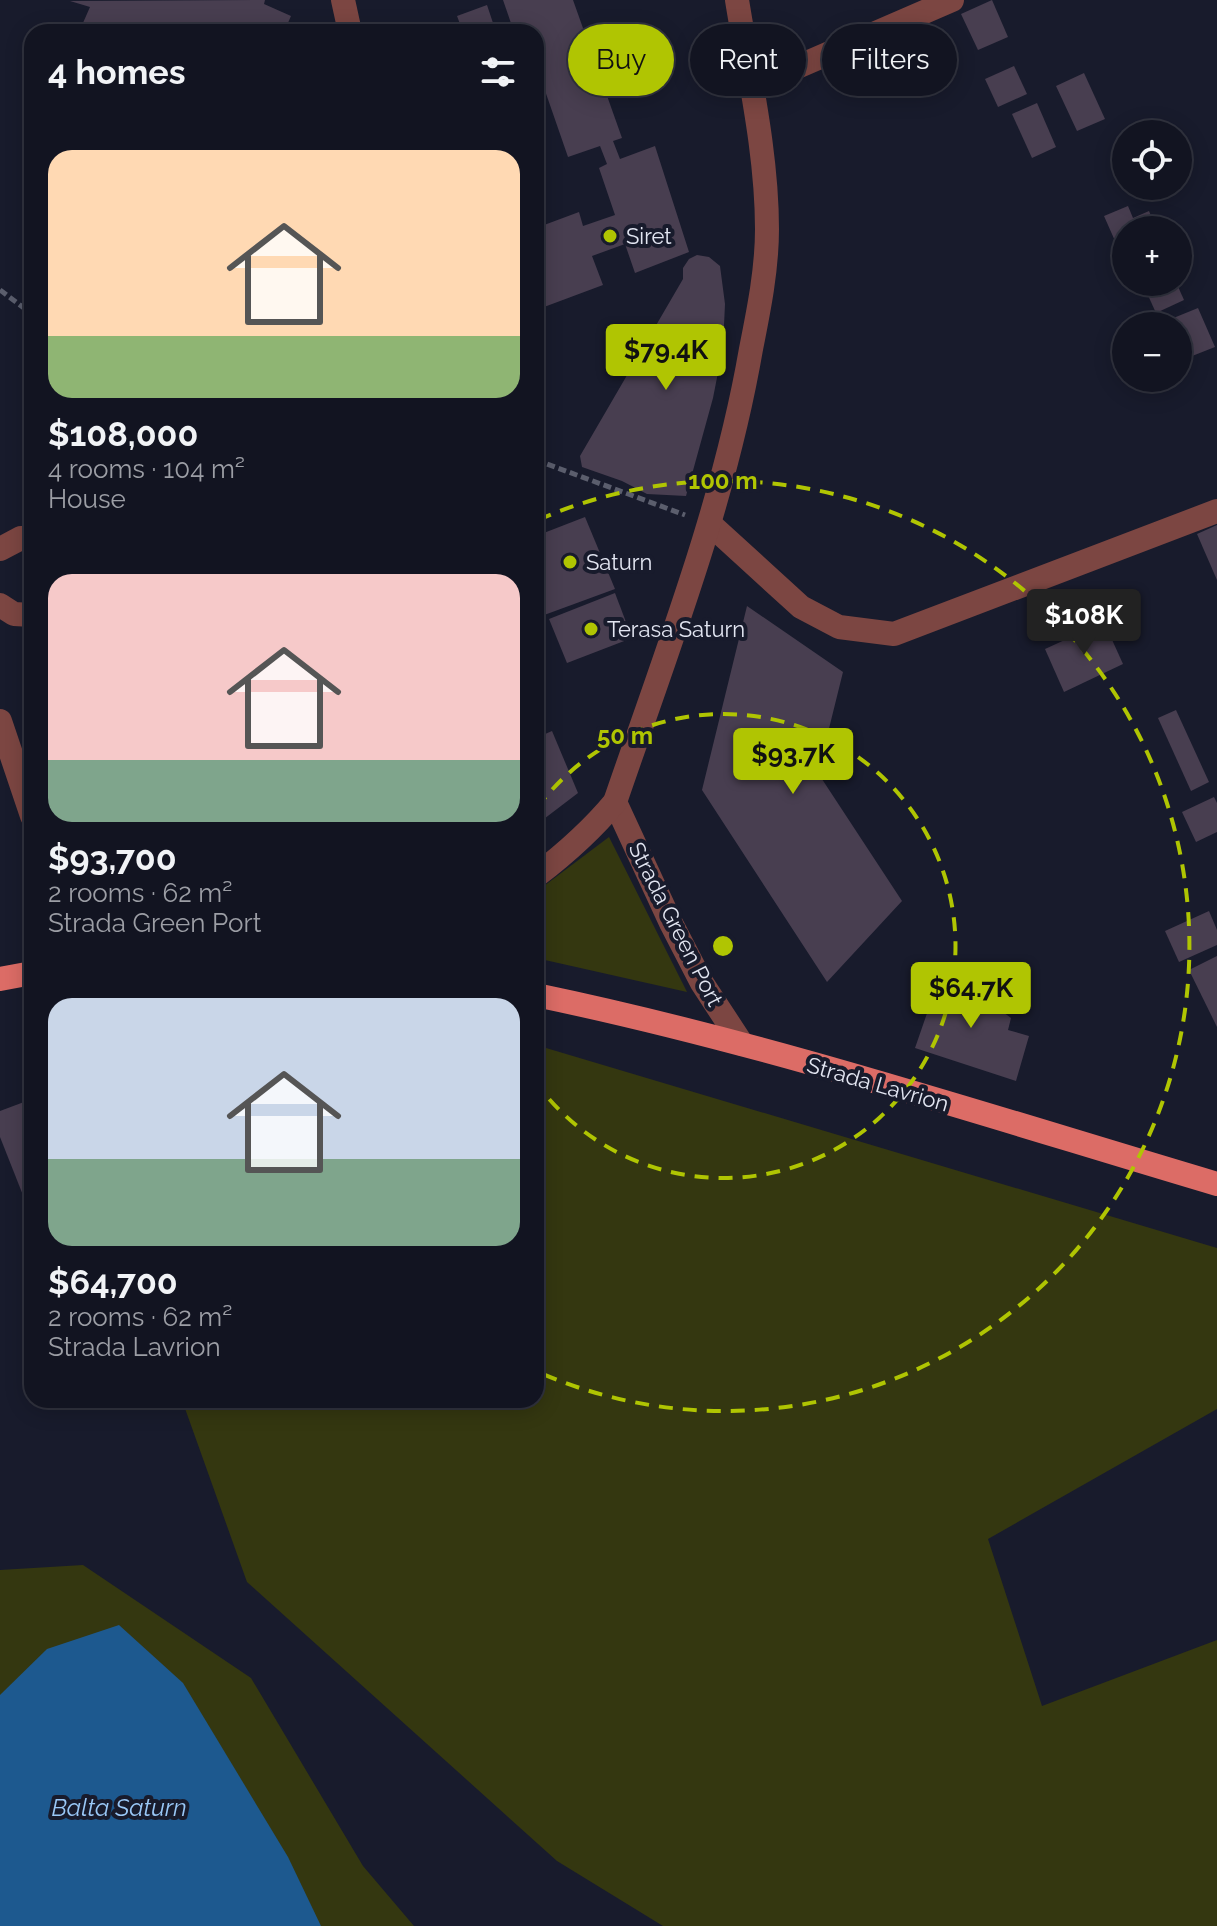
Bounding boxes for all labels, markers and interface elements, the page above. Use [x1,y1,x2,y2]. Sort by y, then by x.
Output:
chip: Buy [568,24,674,96]
chip: Rent [690,24,806,96]
chip: Filters [822,24,957,96]
icon: filters [476,50,520,94]
text: 4 homes [48,52,186,92]
map controls [1112,120,1192,392]
button: locate [1112,120,1192,200]
icon: home [212,202,356,346]
button: + [1112,216,1192,296]
place label: Siret [626,223,672,249]
marker: Siret [601,227,619,245]
button: − [1112,312,1192,392]
pin: $79.4K [601,324,731,392]
text: $79.4K [624,335,708,365]
text: $108,000 [48,414,198,454]
text: 4 rooms · 104 m² [48,454,245,484]
text: 100 m [688,466,758,495]
text: House [48,484,126,514]
place label: Saturn [586,549,652,575]
marker: Saturn [561,553,579,571]
pin: $108K [1028,589,1140,657]
text: $108K [1045,600,1123,630]
place label: Terasa Saturn [607,616,745,642]
marker: Terasa Saturn [582,620,600,638]
icon: home [212,626,356,770]
text: 50 m [597,721,653,750]
pin: $93.7K [728,728,858,796]
text: $93.7K [751,739,835,769]
text: $93,700 [48,838,177,878]
street label: Strada Green Port [623,838,729,1011]
text: 2 rooms · 62 m² [48,878,232,908]
text: Strada Green Port [48,908,261,938]
centre of rings [709,932,737,960]
pin: $64.7K [906,962,1036,1030]
text: $64.7K [929,973,1013,1003]
icon: home [212,1050,356,1194]
street label: Strada Lavrion [804,1051,952,1117]
text: $64,700 [48,1262,178,1302]
text: 2 rooms · 62 m² [48,1302,232,1332]
text: Strada Lavrion [48,1332,221,1362]
water label: Balta Saturn [51,1793,187,1822]

